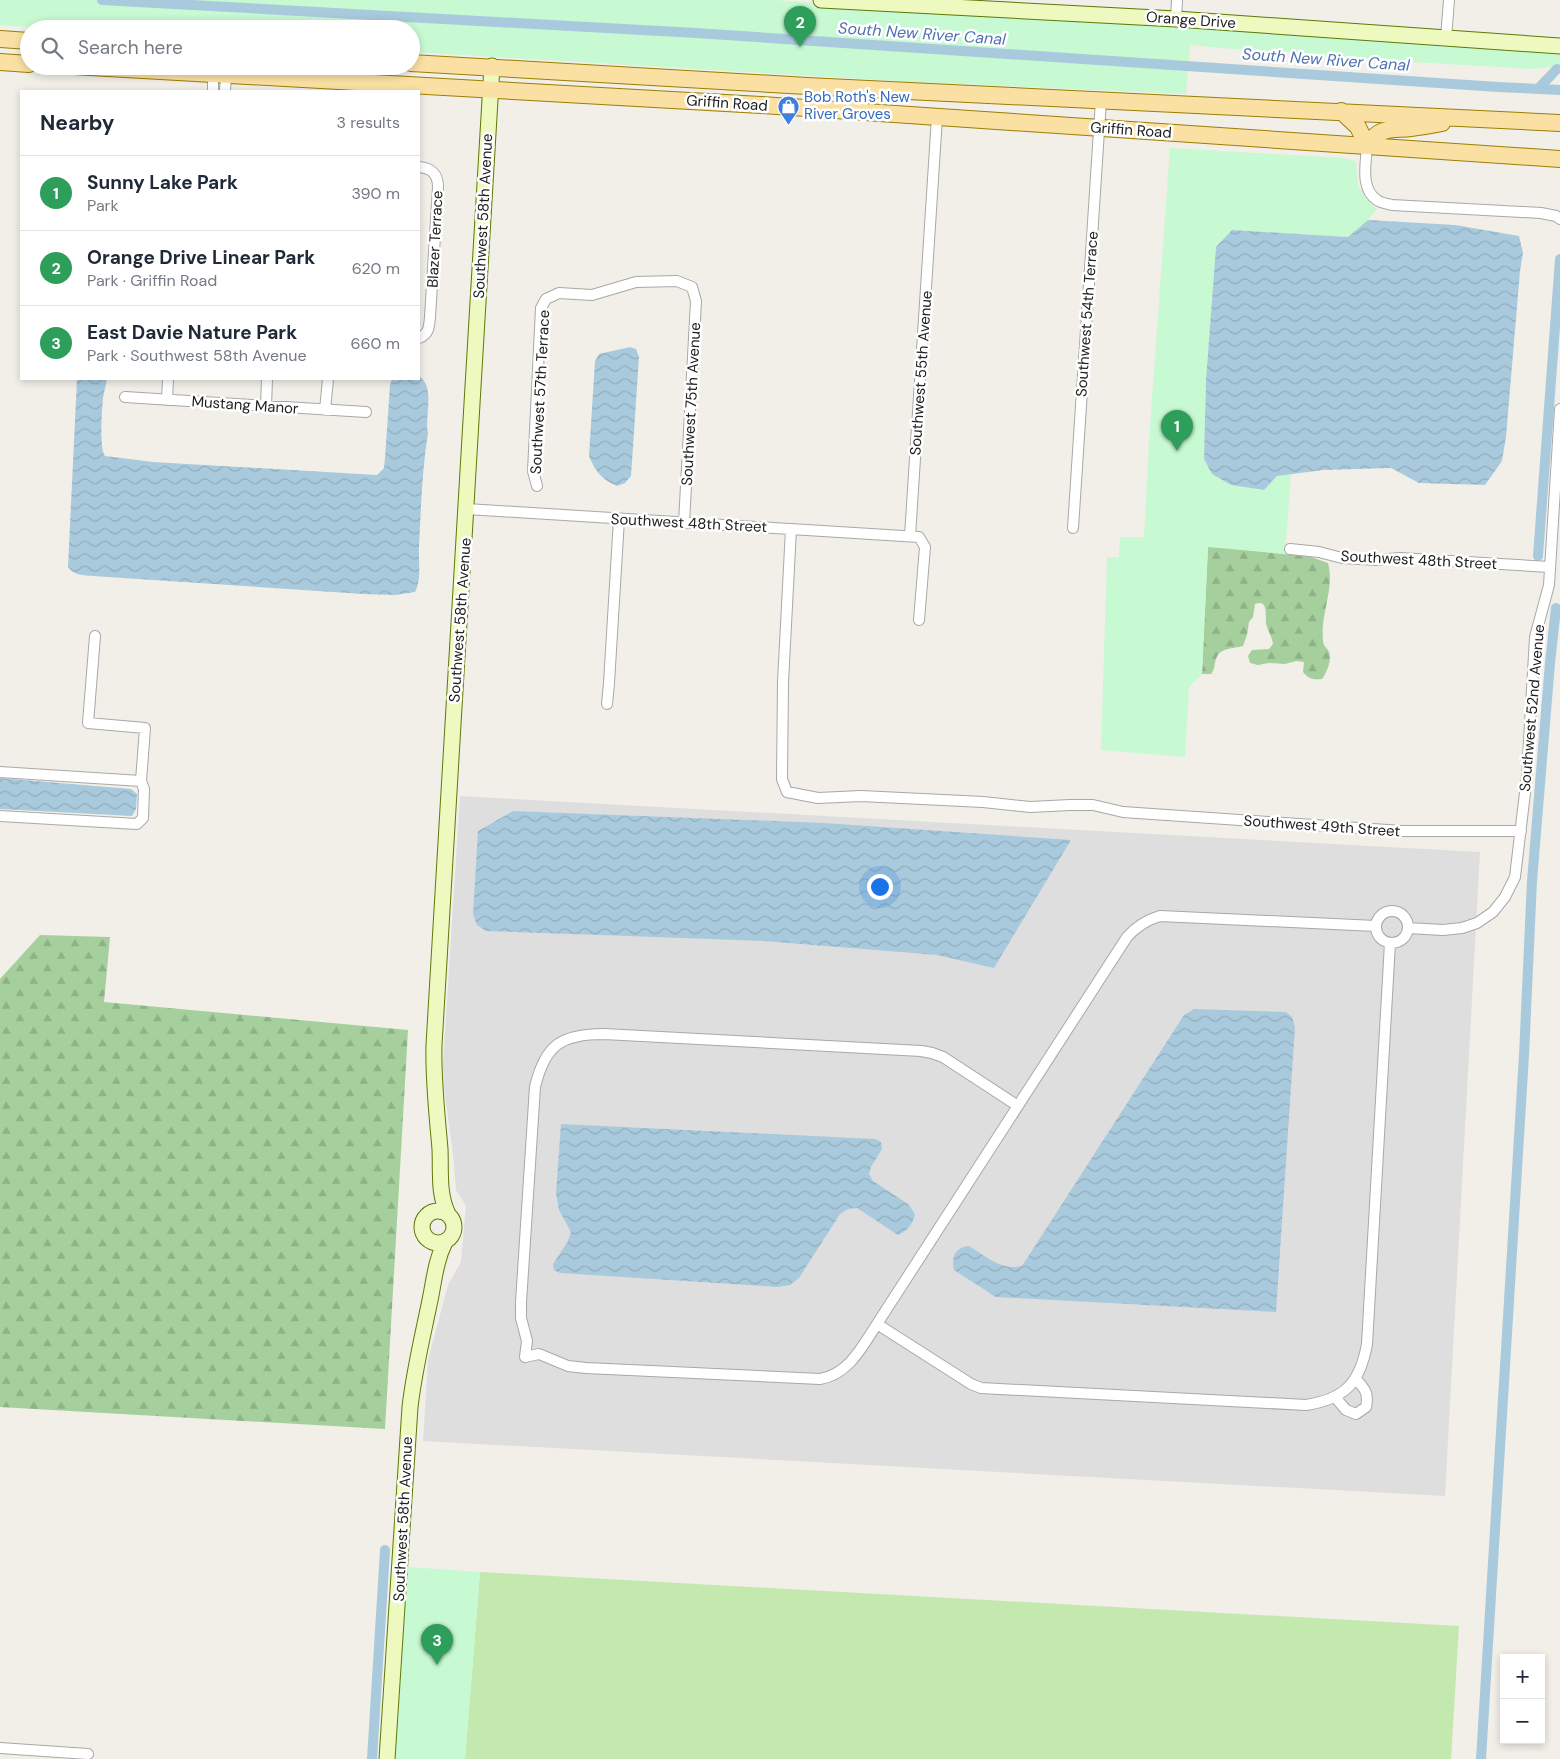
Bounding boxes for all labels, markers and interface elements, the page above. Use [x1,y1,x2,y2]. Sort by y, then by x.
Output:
pin: 2 [784,6,816,47]
street label: Orange Drive [1145,7,1237,33]
water label: South New River Canal [837,17,1007,50]
search box [20,20,420,75]
icon: search [38,34,66,62]
text: Search here [78,35,183,60]
water label: South New River Canal [1241,43,1411,76]
place label: Bob Roth's New River Groves [804,87,911,124]
street label: Griffin Road [686,90,768,116]
shop icon: Bob Roth's New River Groves [776,94,800,125]
text: Nearby [40,109,114,137]
text: 3 results [337,112,400,133]
street label: Griffin Road [1090,117,1172,143]
street label: Southwest 58th Avenue [469,133,497,299]
text: Sunny Lake Park [87,170,238,195]
text: 1 [53,183,59,204]
text: 390 m [352,183,400,204]
street label: Blazer Terrace [422,190,448,288]
text: Park [87,195,119,216]
street label: Southwest 54th Terrace [1071,230,1103,398]
text: Orange Drive Linear Park [87,245,315,270]
text: 2 [51,258,61,279]
text: 620 m [352,258,400,279]
text: Park · Griffin Road [87,270,217,291]
street label: Southwest 55th Avenue [905,290,937,456]
street label: Southwest 57th Terrace [526,309,554,475]
text: East Davie Nature Park [87,320,297,345]
street label: Southwest 75th Avenue [677,322,705,486]
text: 3 [51,333,61,354]
text: 660 m [350,333,400,354]
text: Park · Southwest 58th Avenue [87,345,306,366]
street label: Mustang Manor [191,391,300,419]
pin: 1 [1161,410,1193,451]
street label: Southwest 48th Street [610,509,768,537]
street label: Southwest 58th Avenue [444,537,476,703]
street label: Southwest 48th Street [1340,546,1498,574]
street label: Southwest 52nd Avenue [1515,623,1549,793]
street label: Southwest 49th Street [1243,811,1401,841]
your location [867,874,893,900]
street label: Southwest 58th Avenue [389,1436,417,1602]
pin: 3 [421,1624,453,1665]
map controls [1500,1654,1545,1744]
button: + [1500,1654,1545,1699]
button: − [1500,1699,1545,1744]

